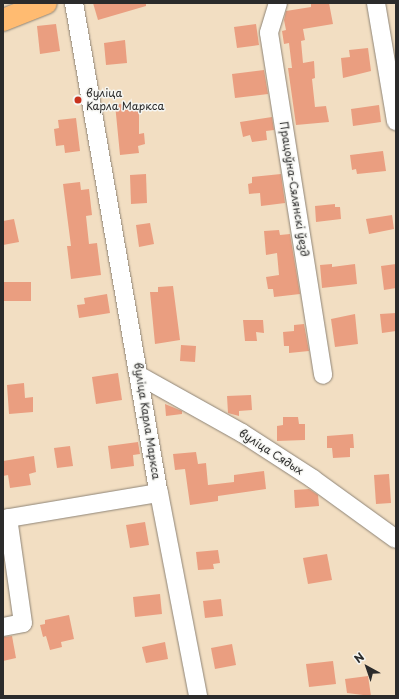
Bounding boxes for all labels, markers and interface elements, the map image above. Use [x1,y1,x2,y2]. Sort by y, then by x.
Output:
place label: вуліца Карла Маркса [86,87,165,113]
marker: вуліца Карла Маркса [73,95,83,105]
street label: Працоўна-Сялянскі ўезд [277,121,311,257]
street label: вуліца Карла Маркса [131,362,163,480]
street label: вуліца Сядых [236,426,306,478]
north arrow [347,647,387,687]
text: N [350,648,368,667]

